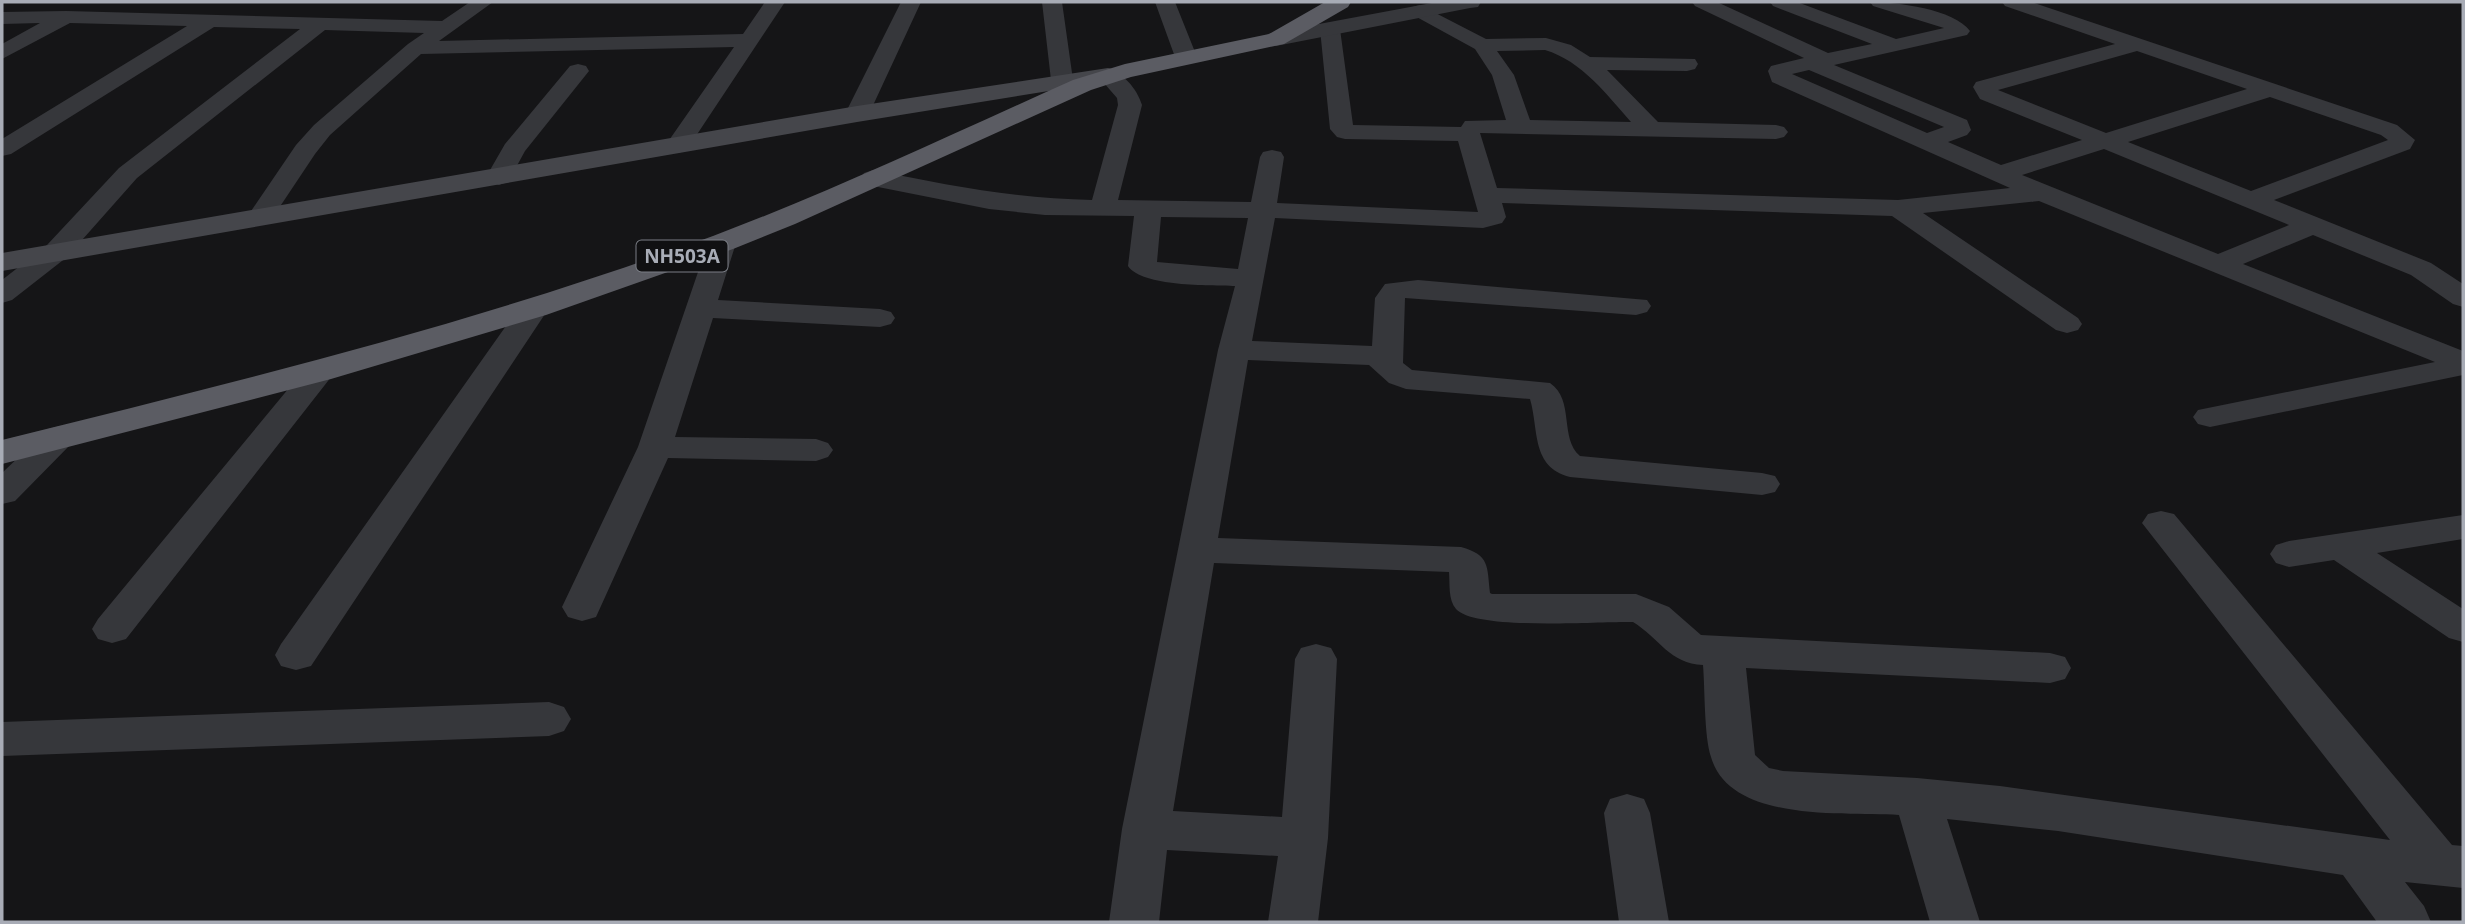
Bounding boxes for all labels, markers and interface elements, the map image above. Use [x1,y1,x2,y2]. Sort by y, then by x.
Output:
road number: NH503A [636,240,728,272]

